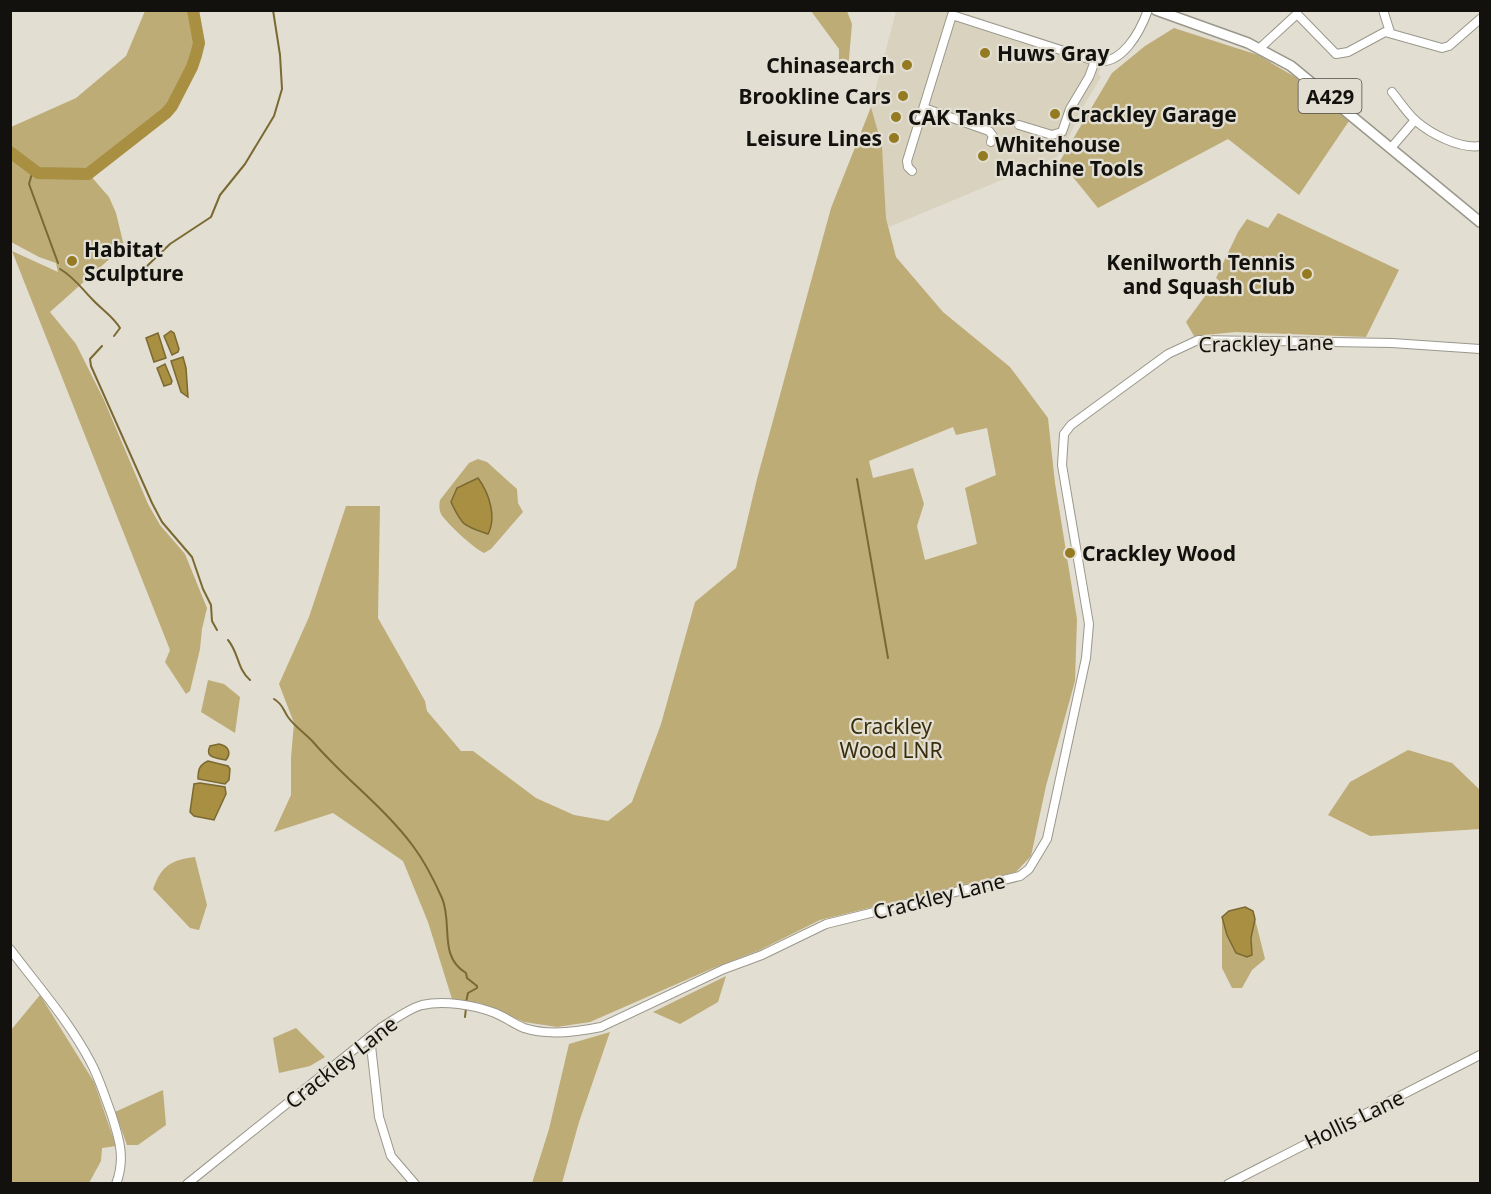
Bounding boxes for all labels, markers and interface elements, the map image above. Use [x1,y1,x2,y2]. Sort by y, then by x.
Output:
place label: Huws Gray [997,39,1109,67]
marker: Huws Gray [978,46,992,60]
place label: Chinasearch [766,51,895,79]
marker: Chinasearch [900,58,914,72]
road number: A429 [1298,79,1362,113]
place label: Brookline Cars [739,82,891,110]
marker: Brookline Cars [896,89,910,103]
place label: Crackley Garage [1067,100,1237,128]
place label: CAK Tanks [908,103,1016,131]
marker: Crackley Garage [1048,107,1062,121]
marker: CAK Tanks [889,110,903,124]
place label: Leisure Lines [746,124,882,152]
place label: Whitehouse Machine Tools [995,130,1144,182]
marker: Leisure Lines [887,131,901,145]
marker: Whitehouse Machine Tools [976,149,990,163]
place label: Habitat Sculpture [84,235,184,287]
place label: Kenilworth Tennis and Squash Club [1106,248,1295,300]
marker: Habitat Sculpture [65,254,79,268]
marker: Kenilworth Tennis and Squash Club [1300,267,1314,281]
street label: Crackley Lane [1198,328,1334,358]
place label: Crackley Wood [1082,539,1236,567]
marker: Crackley Wood [1063,546,1077,560]
park label: Crackley Wood LNR [840,712,942,764]
street label: Crackley Lane [870,866,1008,926]
street label: Crackley Lane [279,1009,403,1115]
street label: Hollis Lane [1299,1083,1409,1155]

